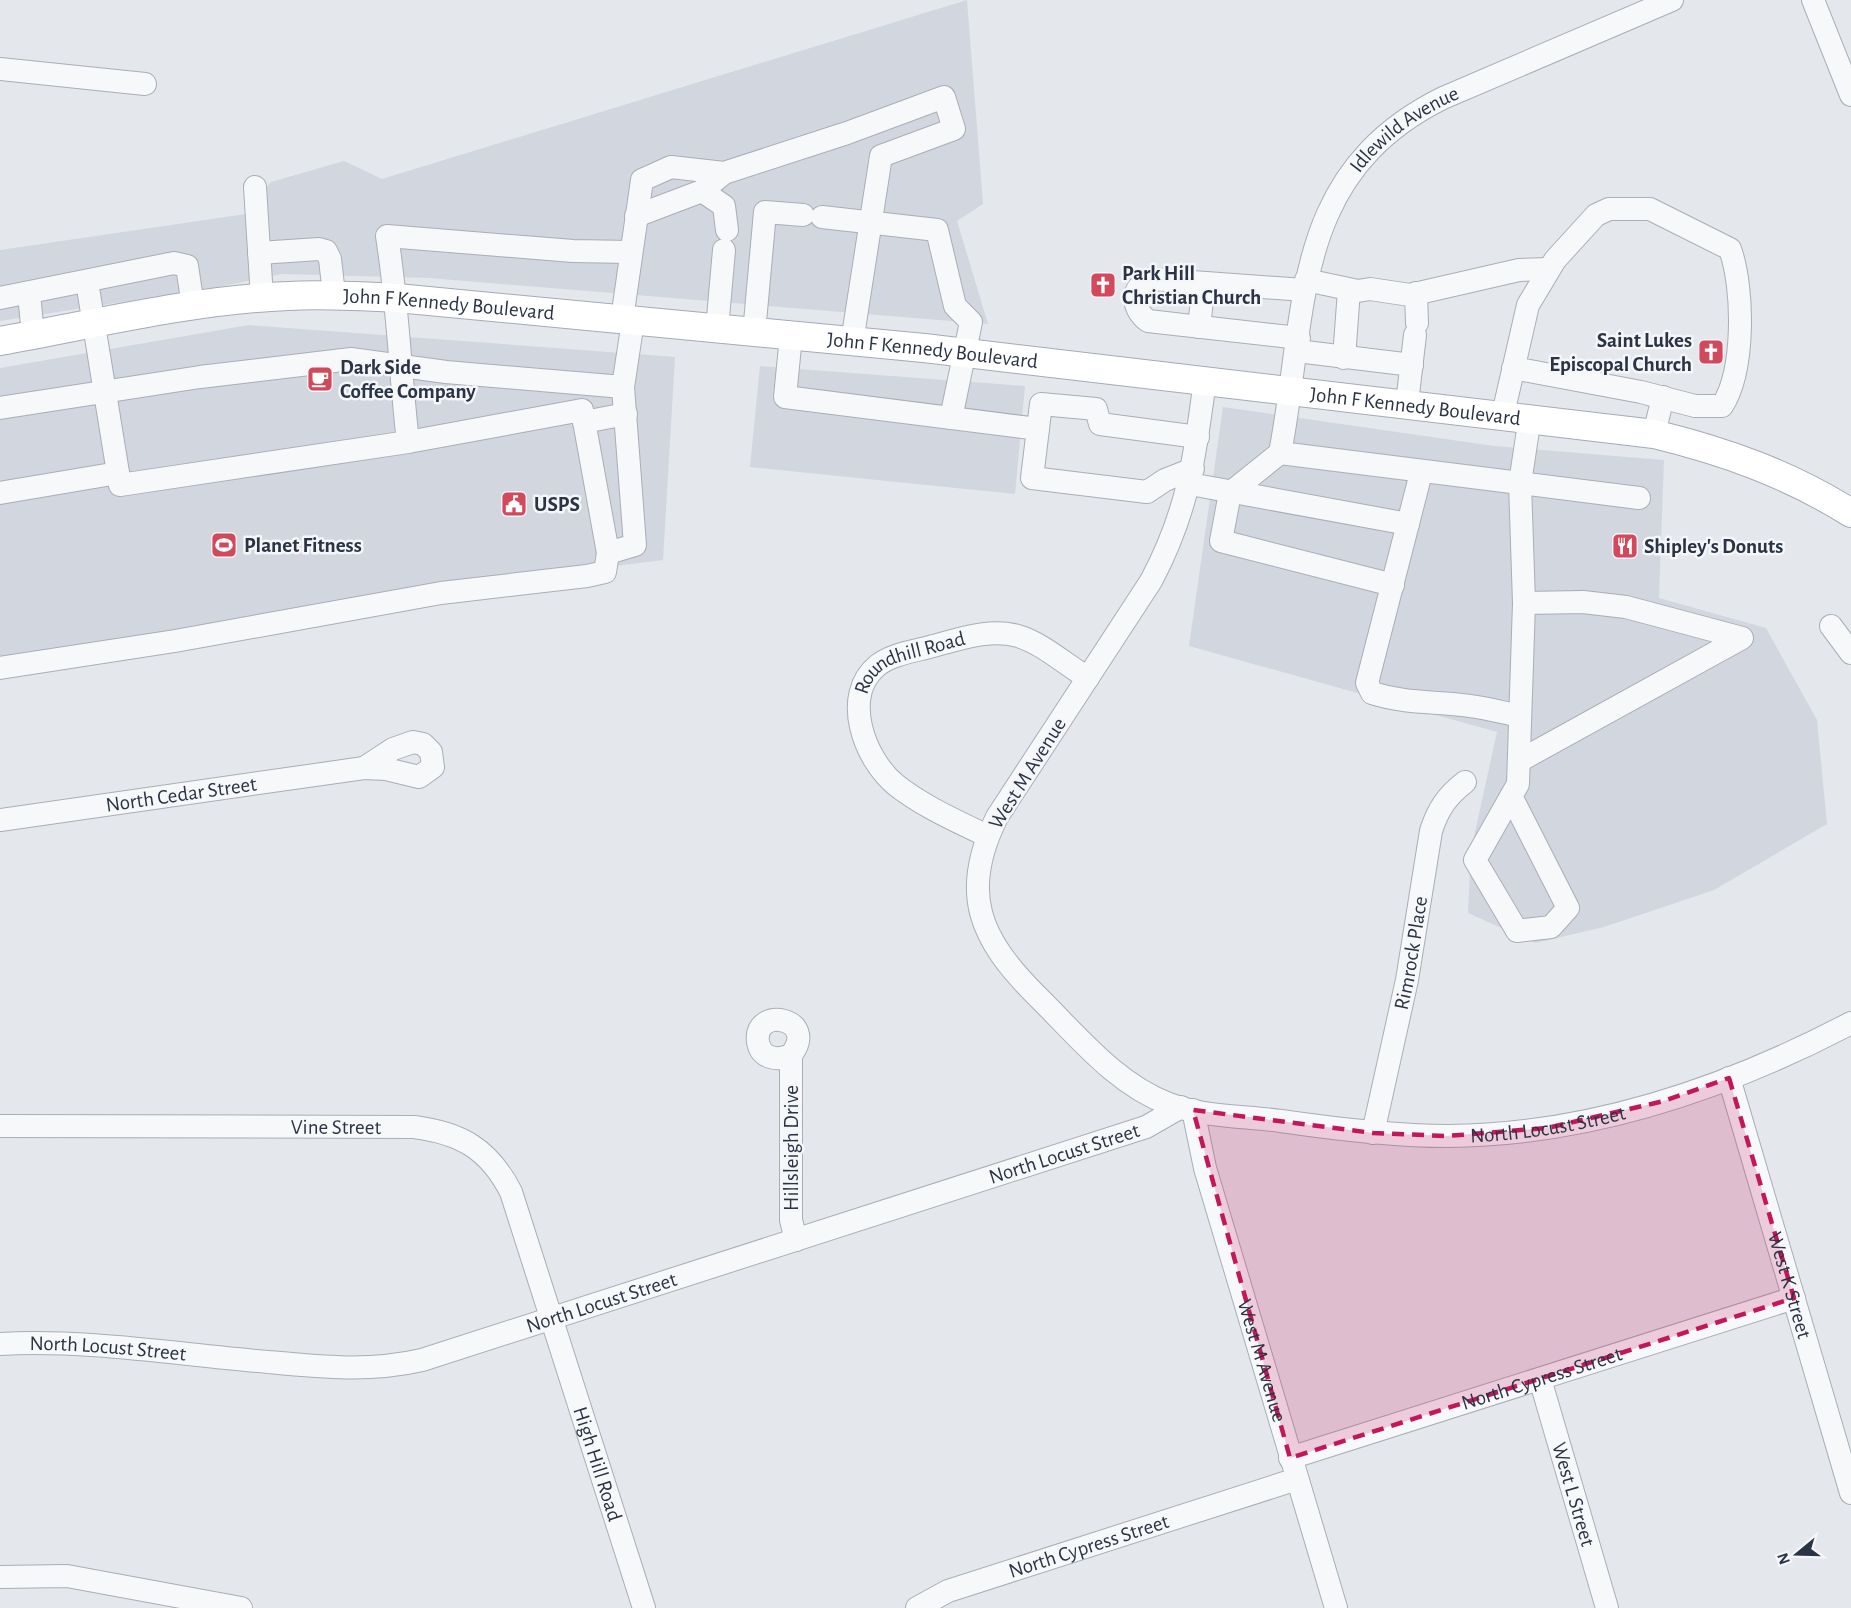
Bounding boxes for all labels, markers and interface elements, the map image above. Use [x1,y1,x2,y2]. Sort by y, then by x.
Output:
street label: Idlewild Avenue [1346,83,1462,176]
place label: Park Hill Christian Church [1122,263,1261,308]
church icon: Park Hill Christian Church [1088,270,1118,300]
street label: John F Kennedy Boulevard [343,286,555,324]
street label: John F Kennedy Boulevard [826,329,1039,372]
place label: Saint Lukes Episcopal Church [1549,330,1692,375]
church icon: Saint Lukes Episcopal Church [1696,337,1726,367]
place label: Dark Side Coffee Company [340,357,476,402]
cafe icon: Dark Side Coffee Company [305,364,335,394]
street label: John F Kennedy Boulevard [1309,384,1522,429]
public building icon: USPS [499,489,529,519]
place label: USPS [534,494,580,515]
sports icon: Planet Fitness [209,530,239,560]
restaurant icon: Shipley's Donuts [1610,531,1640,561]
place label: Planet Fitness [244,535,362,556]
place label: Shipley's Donuts [1644,536,1783,557]
street label: Roundhill Road [851,628,967,697]
street label: West M Avenue [985,714,1070,833]
street label: North Cedar Street [104,773,258,816]
street label: Rimrock Place [1391,895,1431,1012]
street label: Hillsleigh Drive [781,1085,802,1211]
street label: North Locust Street [1470,1102,1628,1146]
street label: Vine Street [291,1117,382,1138]
street label: North Locust Street [986,1120,1142,1188]
street label: West K Street [1764,1230,1815,1341]
street label: North Locust Street [524,1269,680,1337]
street label: West M Avenue [1234,1297,1290,1424]
street label: North Locust Street [29,1333,187,1365]
street label: North Cypress Street [1459,1343,1625,1414]
street label: High Hill Road [569,1404,626,1524]
street label: West L Street [1548,1440,1598,1549]
street label: North Cypress Street [1006,1511,1172,1582]
north arrow [1767,1524,1827,1584]
text: N [1774,1551,1793,1566]

